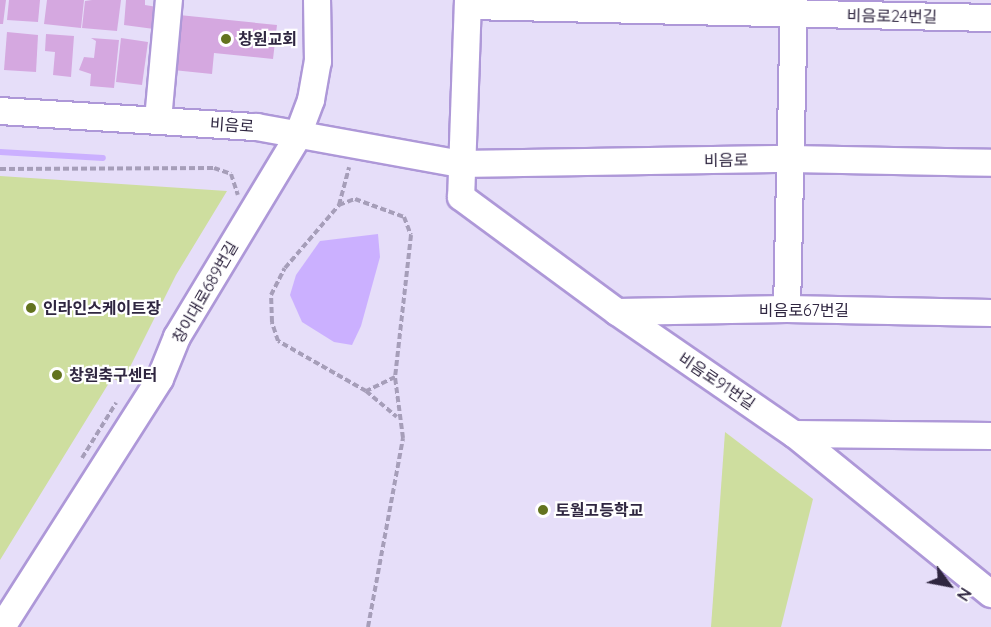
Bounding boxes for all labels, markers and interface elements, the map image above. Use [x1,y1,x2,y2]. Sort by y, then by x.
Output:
street label: 비음로24번길 [847,6,937,26]
place label: 창원교회 [238,29,297,49]
marker: 창원교회 [219,32,233,46]
street label: 비음로 [209,114,255,136]
street label: 비음로 [704,150,748,170]
street label: 창이대로689번길 [168,238,242,346]
place label: 인라인스케이트장 [43,298,161,318]
street label: 비음로67번길 [759,300,849,320]
marker: 인라인스케이트장 [24,301,38,315]
street label: 비음로91번길 [675,348,759,414]
place label: 창원축구센터 [69,365,157,385]
marker: 창원축구센터 [50,368,64,382]
place label: 토월고등학교 [555,500,643,520]
marker: 토월고등학교 [536,503,550,517]
north arrow [919,555,979,615]
text: N [953,584,976,605]

